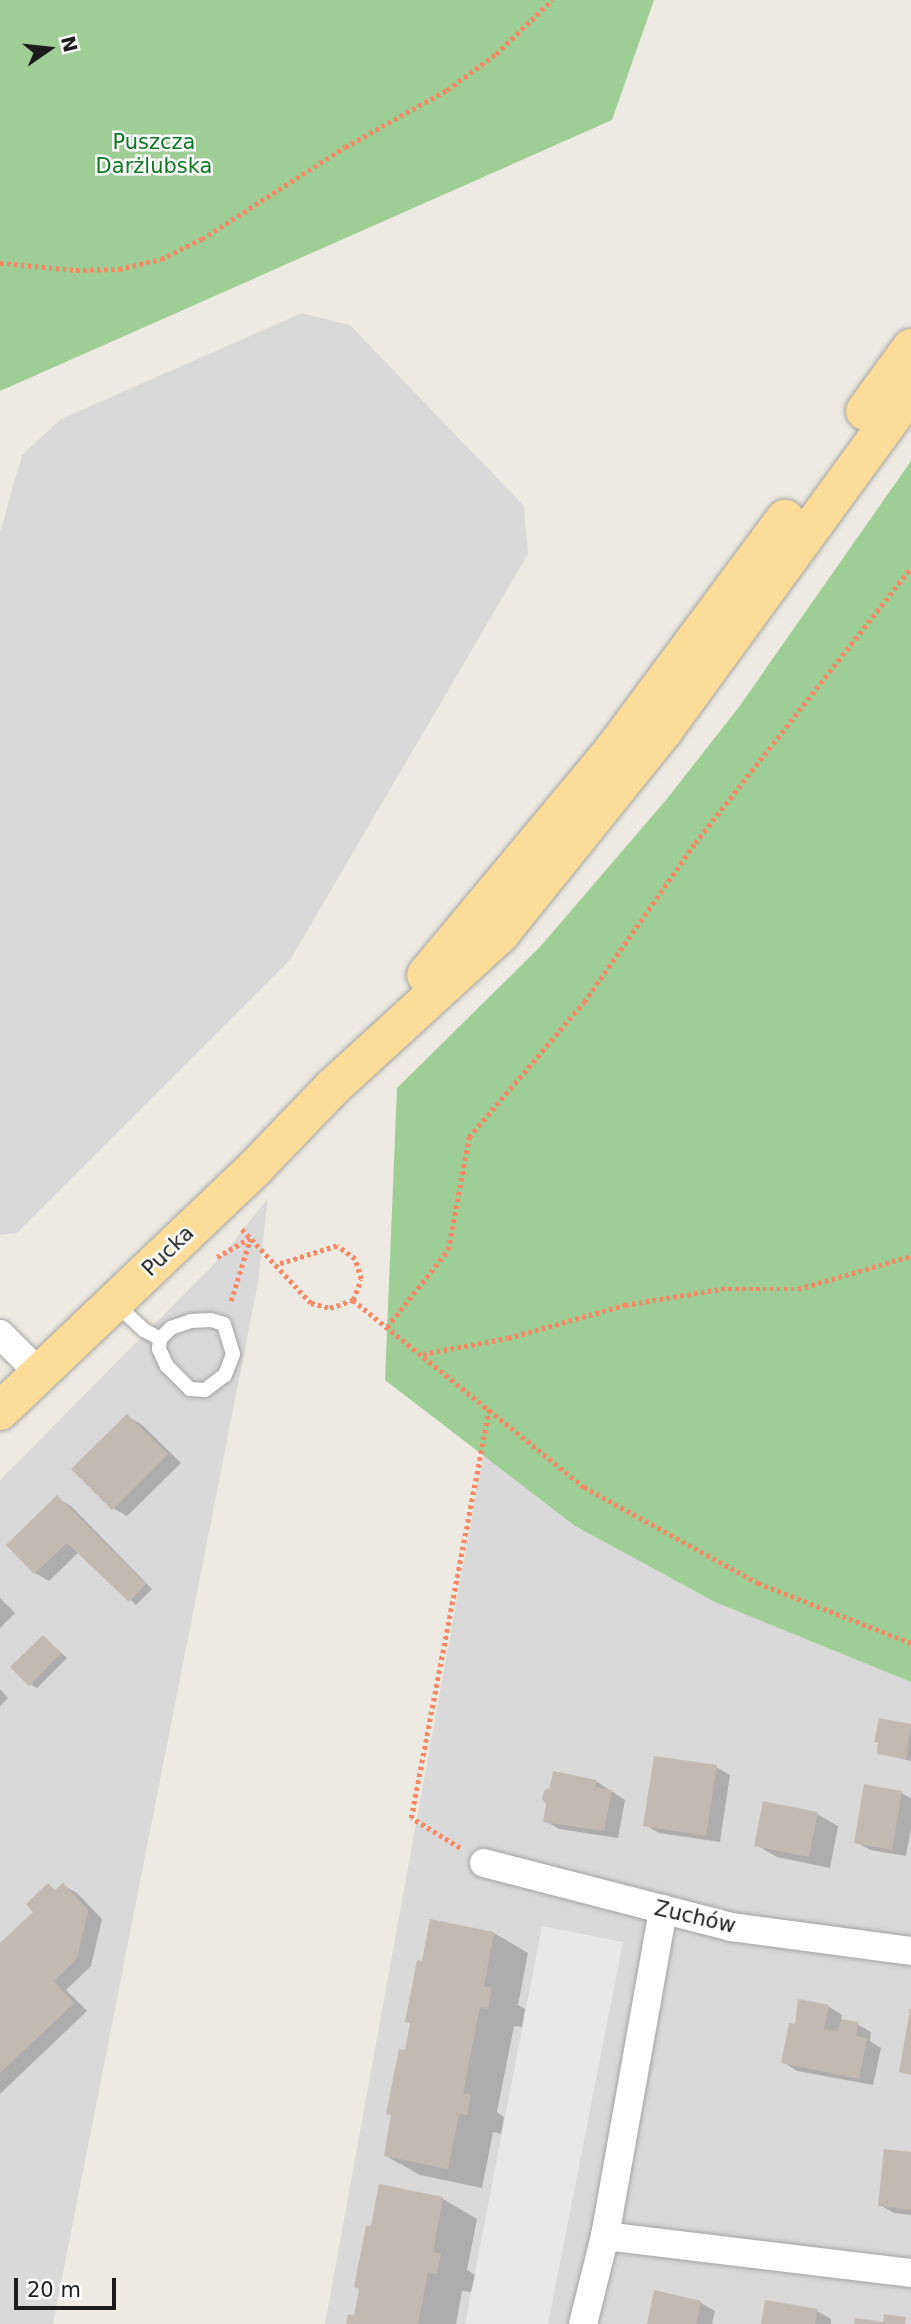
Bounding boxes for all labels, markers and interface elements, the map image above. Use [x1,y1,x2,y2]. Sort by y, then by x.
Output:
north arrow [14,14,84,84]
text: N [57,34,82,54]
park label: Puszcza Darżlubska [96,129,212,179]
street label: Pucka [137,1220,199,1282]
street label: Zuchów [652,1895,738,1939]
scale bar [18,2264,119,2308]
text: 20 m [27,2278,81,2302]

